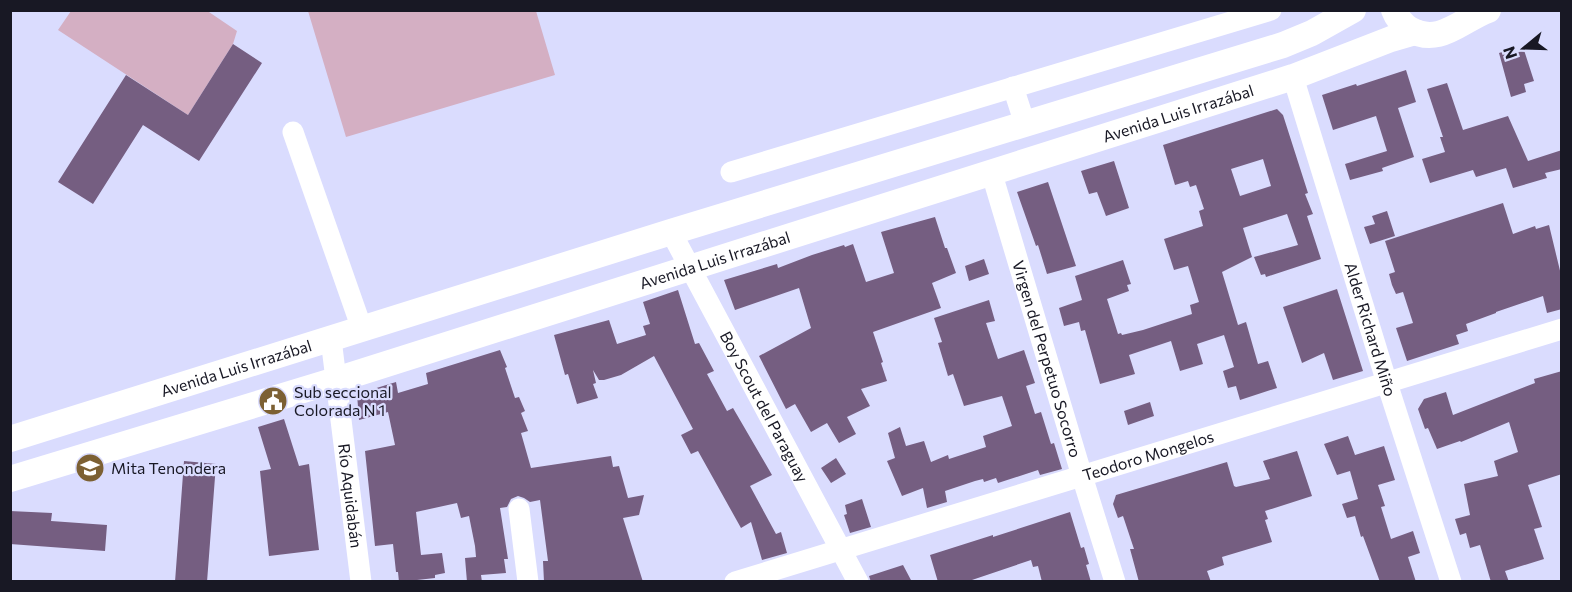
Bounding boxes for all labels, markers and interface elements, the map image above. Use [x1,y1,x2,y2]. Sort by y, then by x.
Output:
north arrow [1494,18,1554,78]
text: N [1498,44,1520,62]
street label: Avenida Luis Irrazábal [1100,80,1256,146]
street label: Avenida Luis Irrazábal [637,227,792,292]
street label: Virgen del Perpetuo Socorro [1009,258,1086,459]
street label: Alder Richard Miño [1341,260,1401,399]
street label: Boy Scout del Paraguay [717,328,813,485]
street label: Avenida Luis Irrazábal [158,335,314,400]
place label: Sub seccional Colorada N 1 [294,382,392,419]
public building icon: Sub seccional Colorada N 1 [257,385,289,417]
street label: Teodoro Mongelos [1080,426,1216,484]
street label: Río Aquidabán [335,442,367,549]
school or university icon: Mita Tenondera [74,452,106,484]
place label: Mita Tenondera [111,458,226,477]

